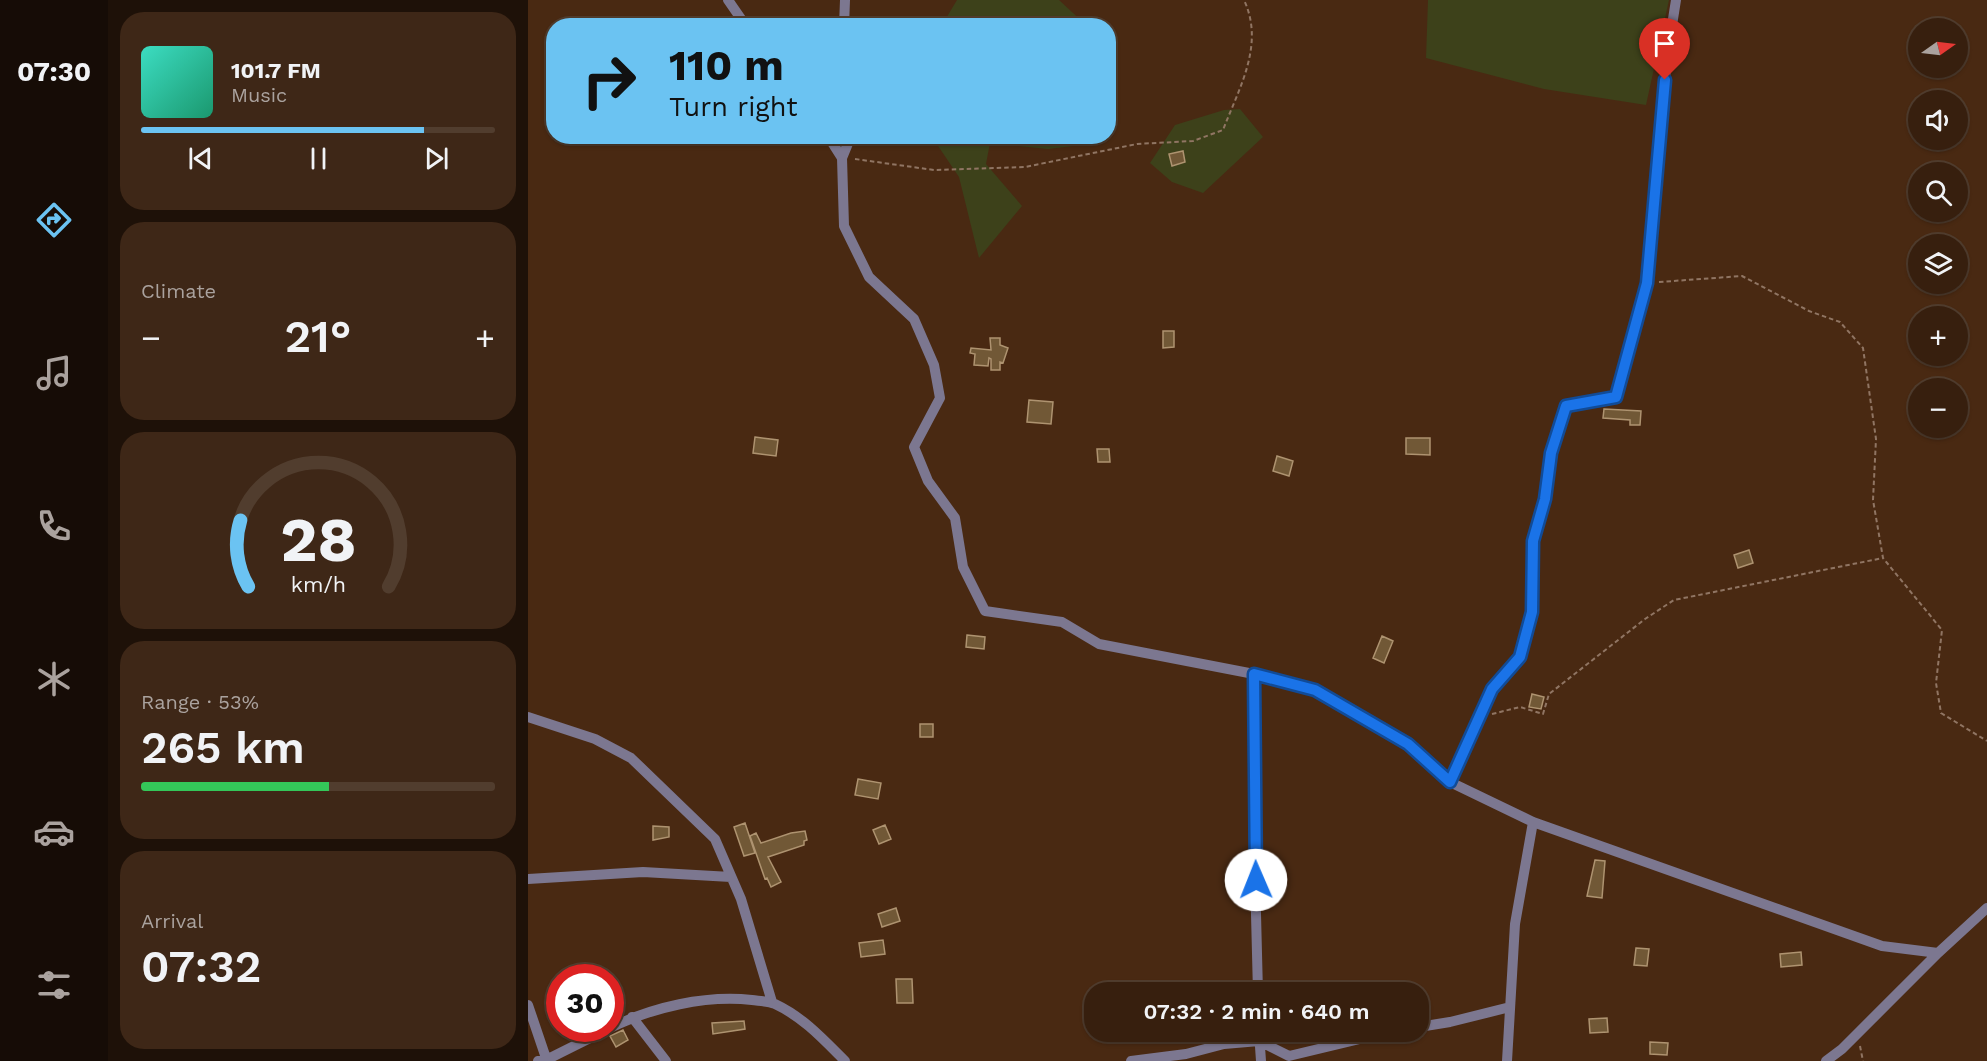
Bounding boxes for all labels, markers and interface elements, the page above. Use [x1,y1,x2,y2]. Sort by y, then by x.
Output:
pin [1639,18,1690,80]
north arrow [1908,18,1968,78]
map controls [1908,18,1968,438]
icon: arrive [1648,27,1681,60]
text: 110 m [669,41,784,90]
icon: right [570,42,648,120]
text: 07:30 [17,56,91,88]
text: 101.7 FM [231,58,321,83]
text: Music [231,83,287,107]
button: sound [1908,90,1968,150]
text: Turn right [669,91,798,123]
icon: previous [184,142,217,175]
icon: pause [302,142,335,175]
icon: next [420,142,453,175]
button: search [1908,162,1968,222]
icon: directions [33,199,75,241]
button: layers [1908,234,1968,294]
text: Climate [141,279,216,303]
button: + [1908,306,1968,366]
text: 21° [284,310,352,363]
text: − [141,318,161,357]
text: + [475,318,495,357]
icon: music [33,352,75,394]
button: − [1908,378,1968,438]
text: 28 [280,504,356,577]
icon: phone [33,505,75,547]
text: km/h [290,573,346,598]
icon: climate [33,658,75,700]
text: Range · 53% [141,690,259,714]
text: 265 km [141,721,305,774]
icon: car [33,811,75,853]
position arrow [1224,848,1288,912]
text: Arrival [141,909,203,933]
text: 07:32 [141,940,261,993]
icon: filters [33,964,75,1006]
speed limit sign: 30 [546,964,624,1042]
text: 07:32 · 2 min · 640 m [1143,999,1370,1024]

